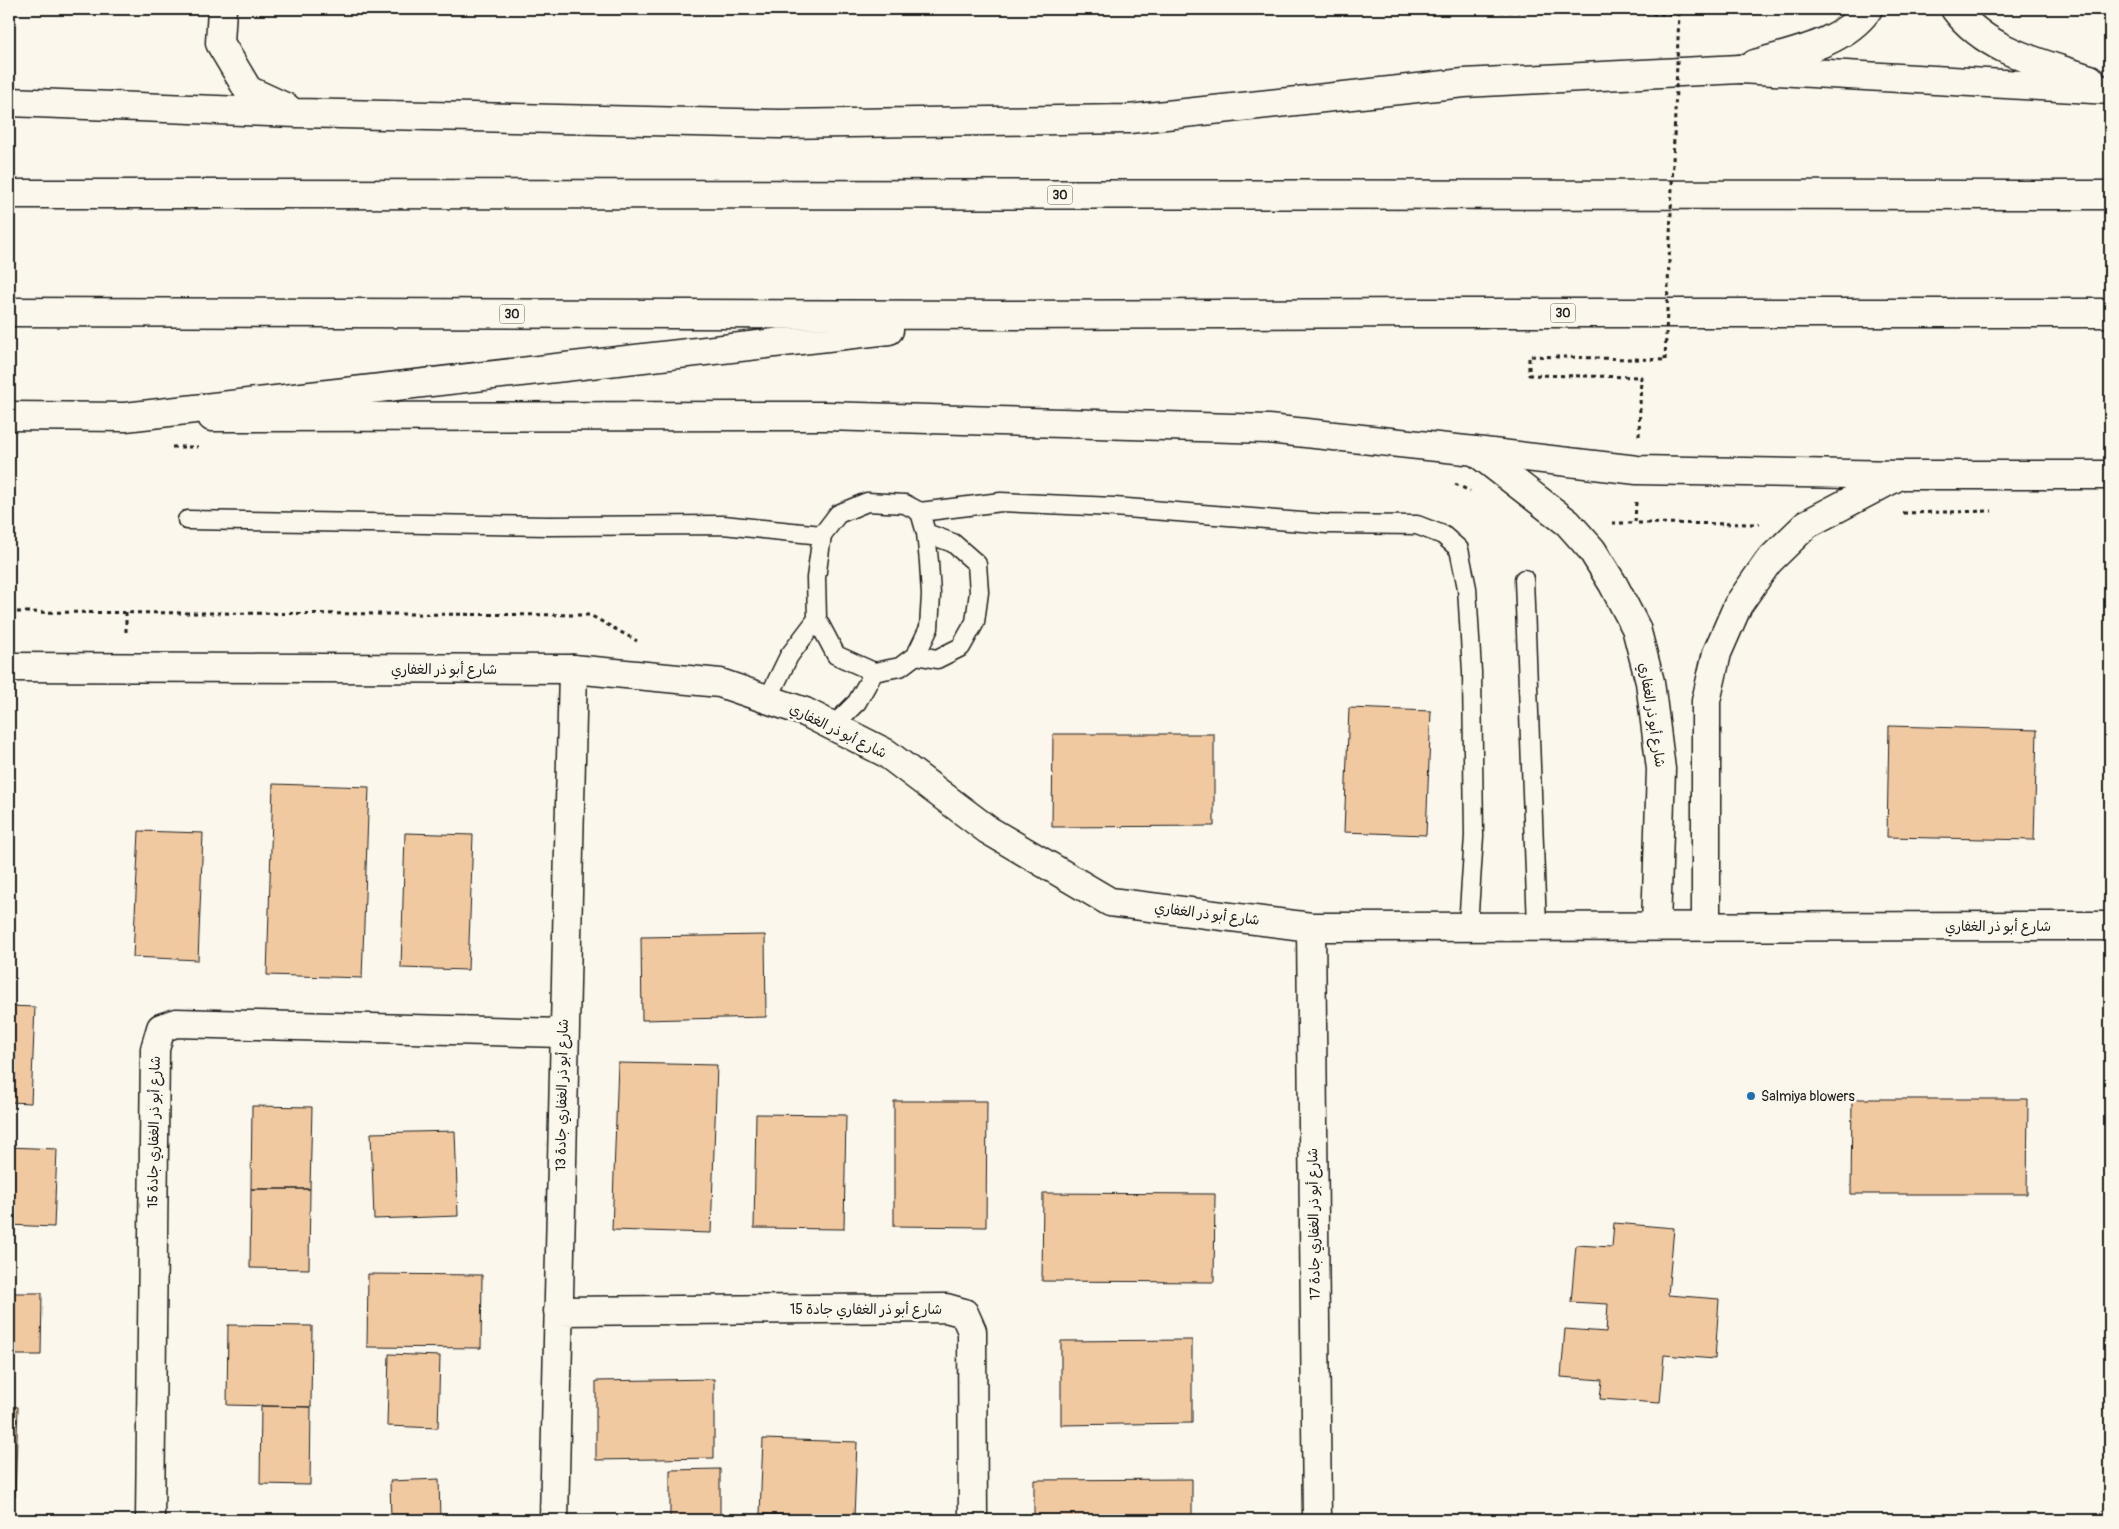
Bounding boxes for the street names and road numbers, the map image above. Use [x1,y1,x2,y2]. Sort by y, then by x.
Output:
road number: 30 [1048,186,1072,204]
road number: 30 [500,304,524,324]
road number: 30 [1550,304,1576,322]
street label: شارع أبو ذر الغفاري [391,661,497,680]
street label: شارع أبو ذر الغفاري [1633,661,1669,769]
street label: شارع أبو ذر الغفاري [786,700,889,764]
street label: شارع أبو ذر الغفاري [1153,899,1261,931]
street label: شارع أبو ذر الغفاري [1945,918,2051,937]
street label: شارع أبو ذر الغفاري جادة 13 [552,1019,574,1171]
street label: شارع أبو ذر الغفاري جادة 15 [144,1056,166,1208]
street label: شارع أبو ذر الغفاري جادة 17 [1304,1148,1326,1300]
street label: شارع أبو ذر الغفاري جادة 15 [790,1301,942,1320]

